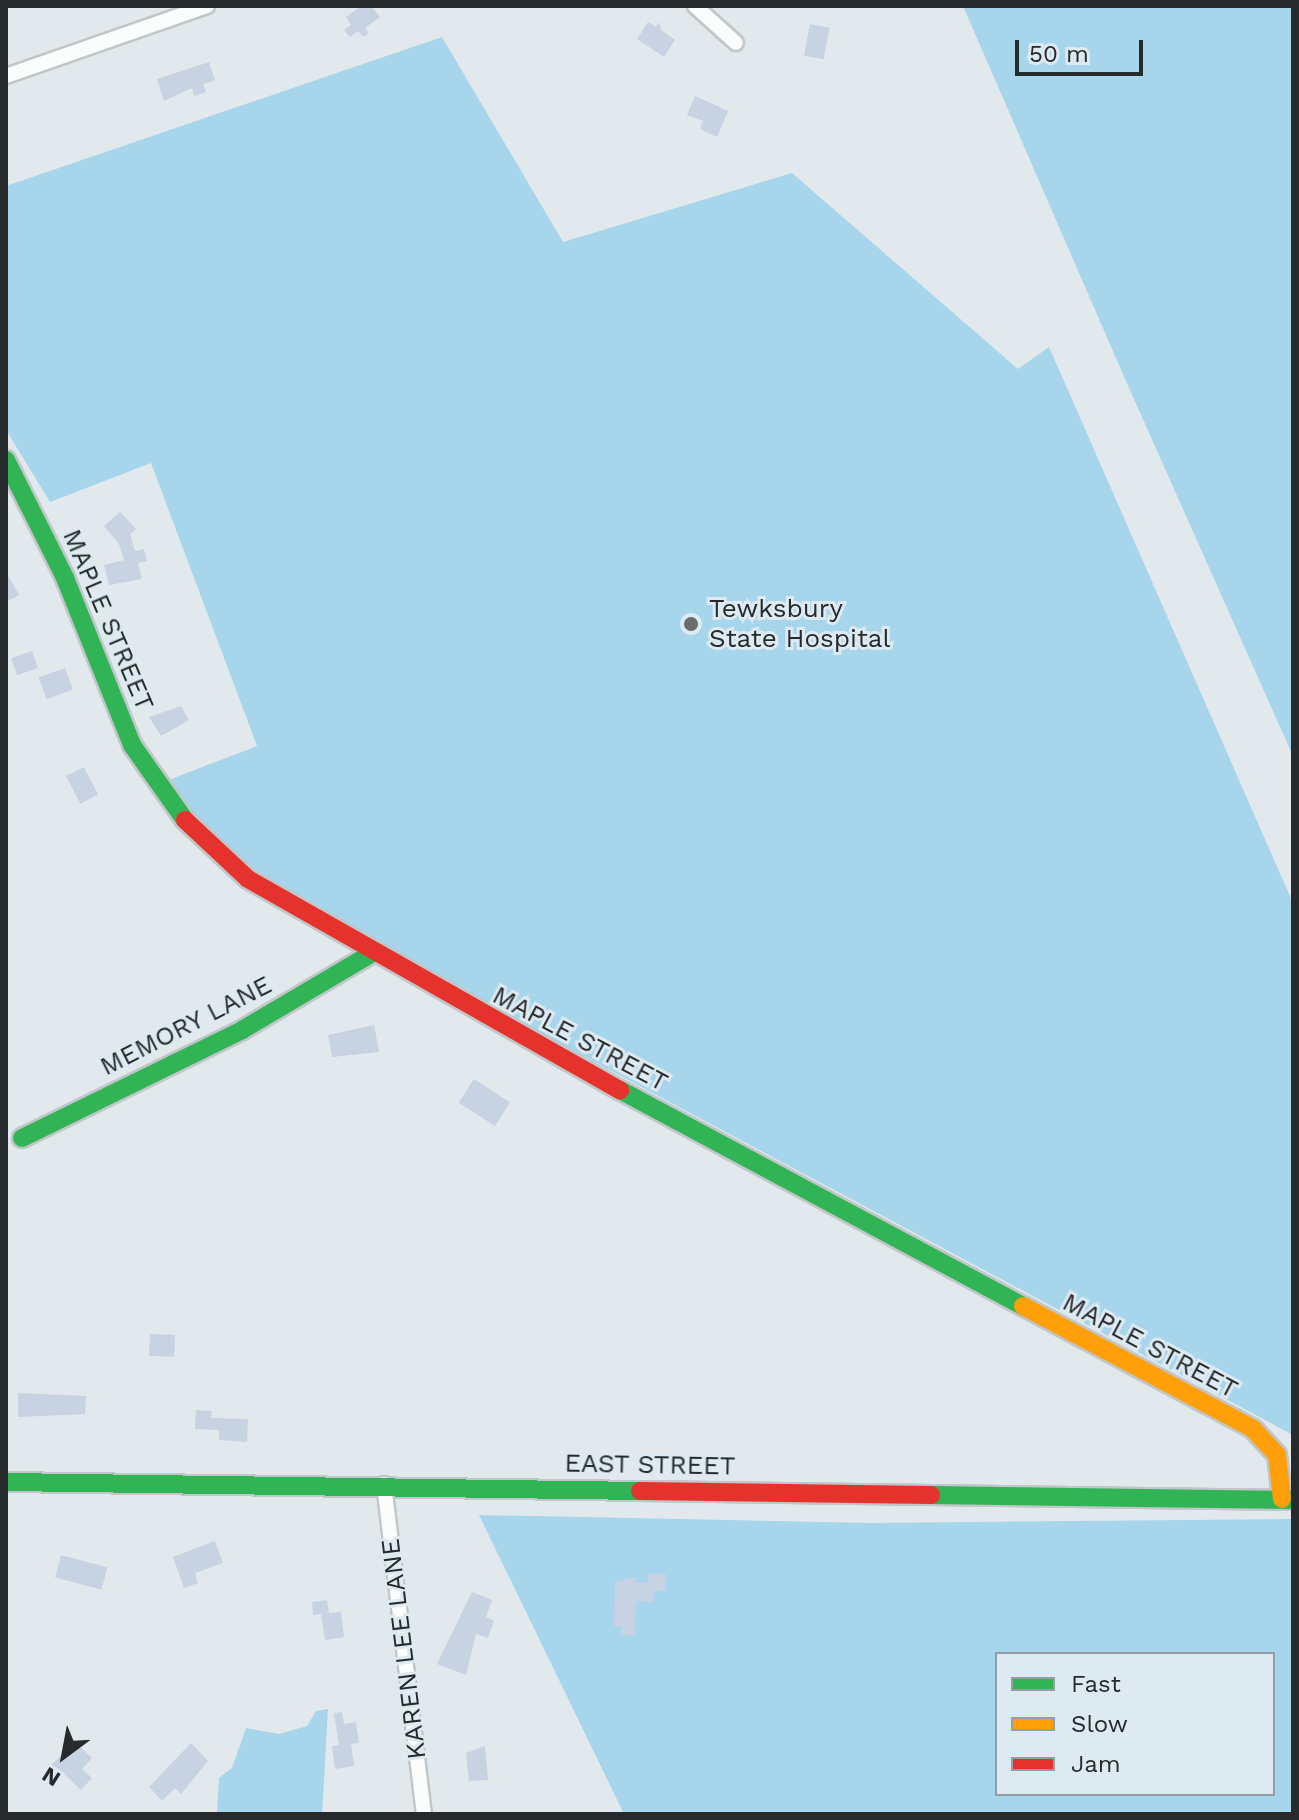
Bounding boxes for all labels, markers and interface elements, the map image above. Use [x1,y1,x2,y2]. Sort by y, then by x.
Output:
scale bar [1019,24,1147,74]
text: 50 m [1029,40,1089,68]
street label: MAPLE STREET [56,525,160,715]
place label: Tewksbury State Hospital [709,593,890,654]
marker: Tewksbury State Hospital [680,613,702,635]
street label: MEMORY LANE [95,969,277,1083]
street label: MAPLE STREET [487,980,673,1098]
street label: MAPLE STREET [1057,1287,1243,1405]
street label: EAST STREET [564,1448,736,1482]
street label: KAREN LEE LANE [375,1537,433,1761]
legend [995,1652,1275,1796]
text: Fast [1071,1670,1121,1698]
text: Slow [1071,1710,1128,1738]
north arrow [24,1716,104,1796]
text: Jam [1071,1750,1121,1778]
text: N [37,1762,65,1792]

